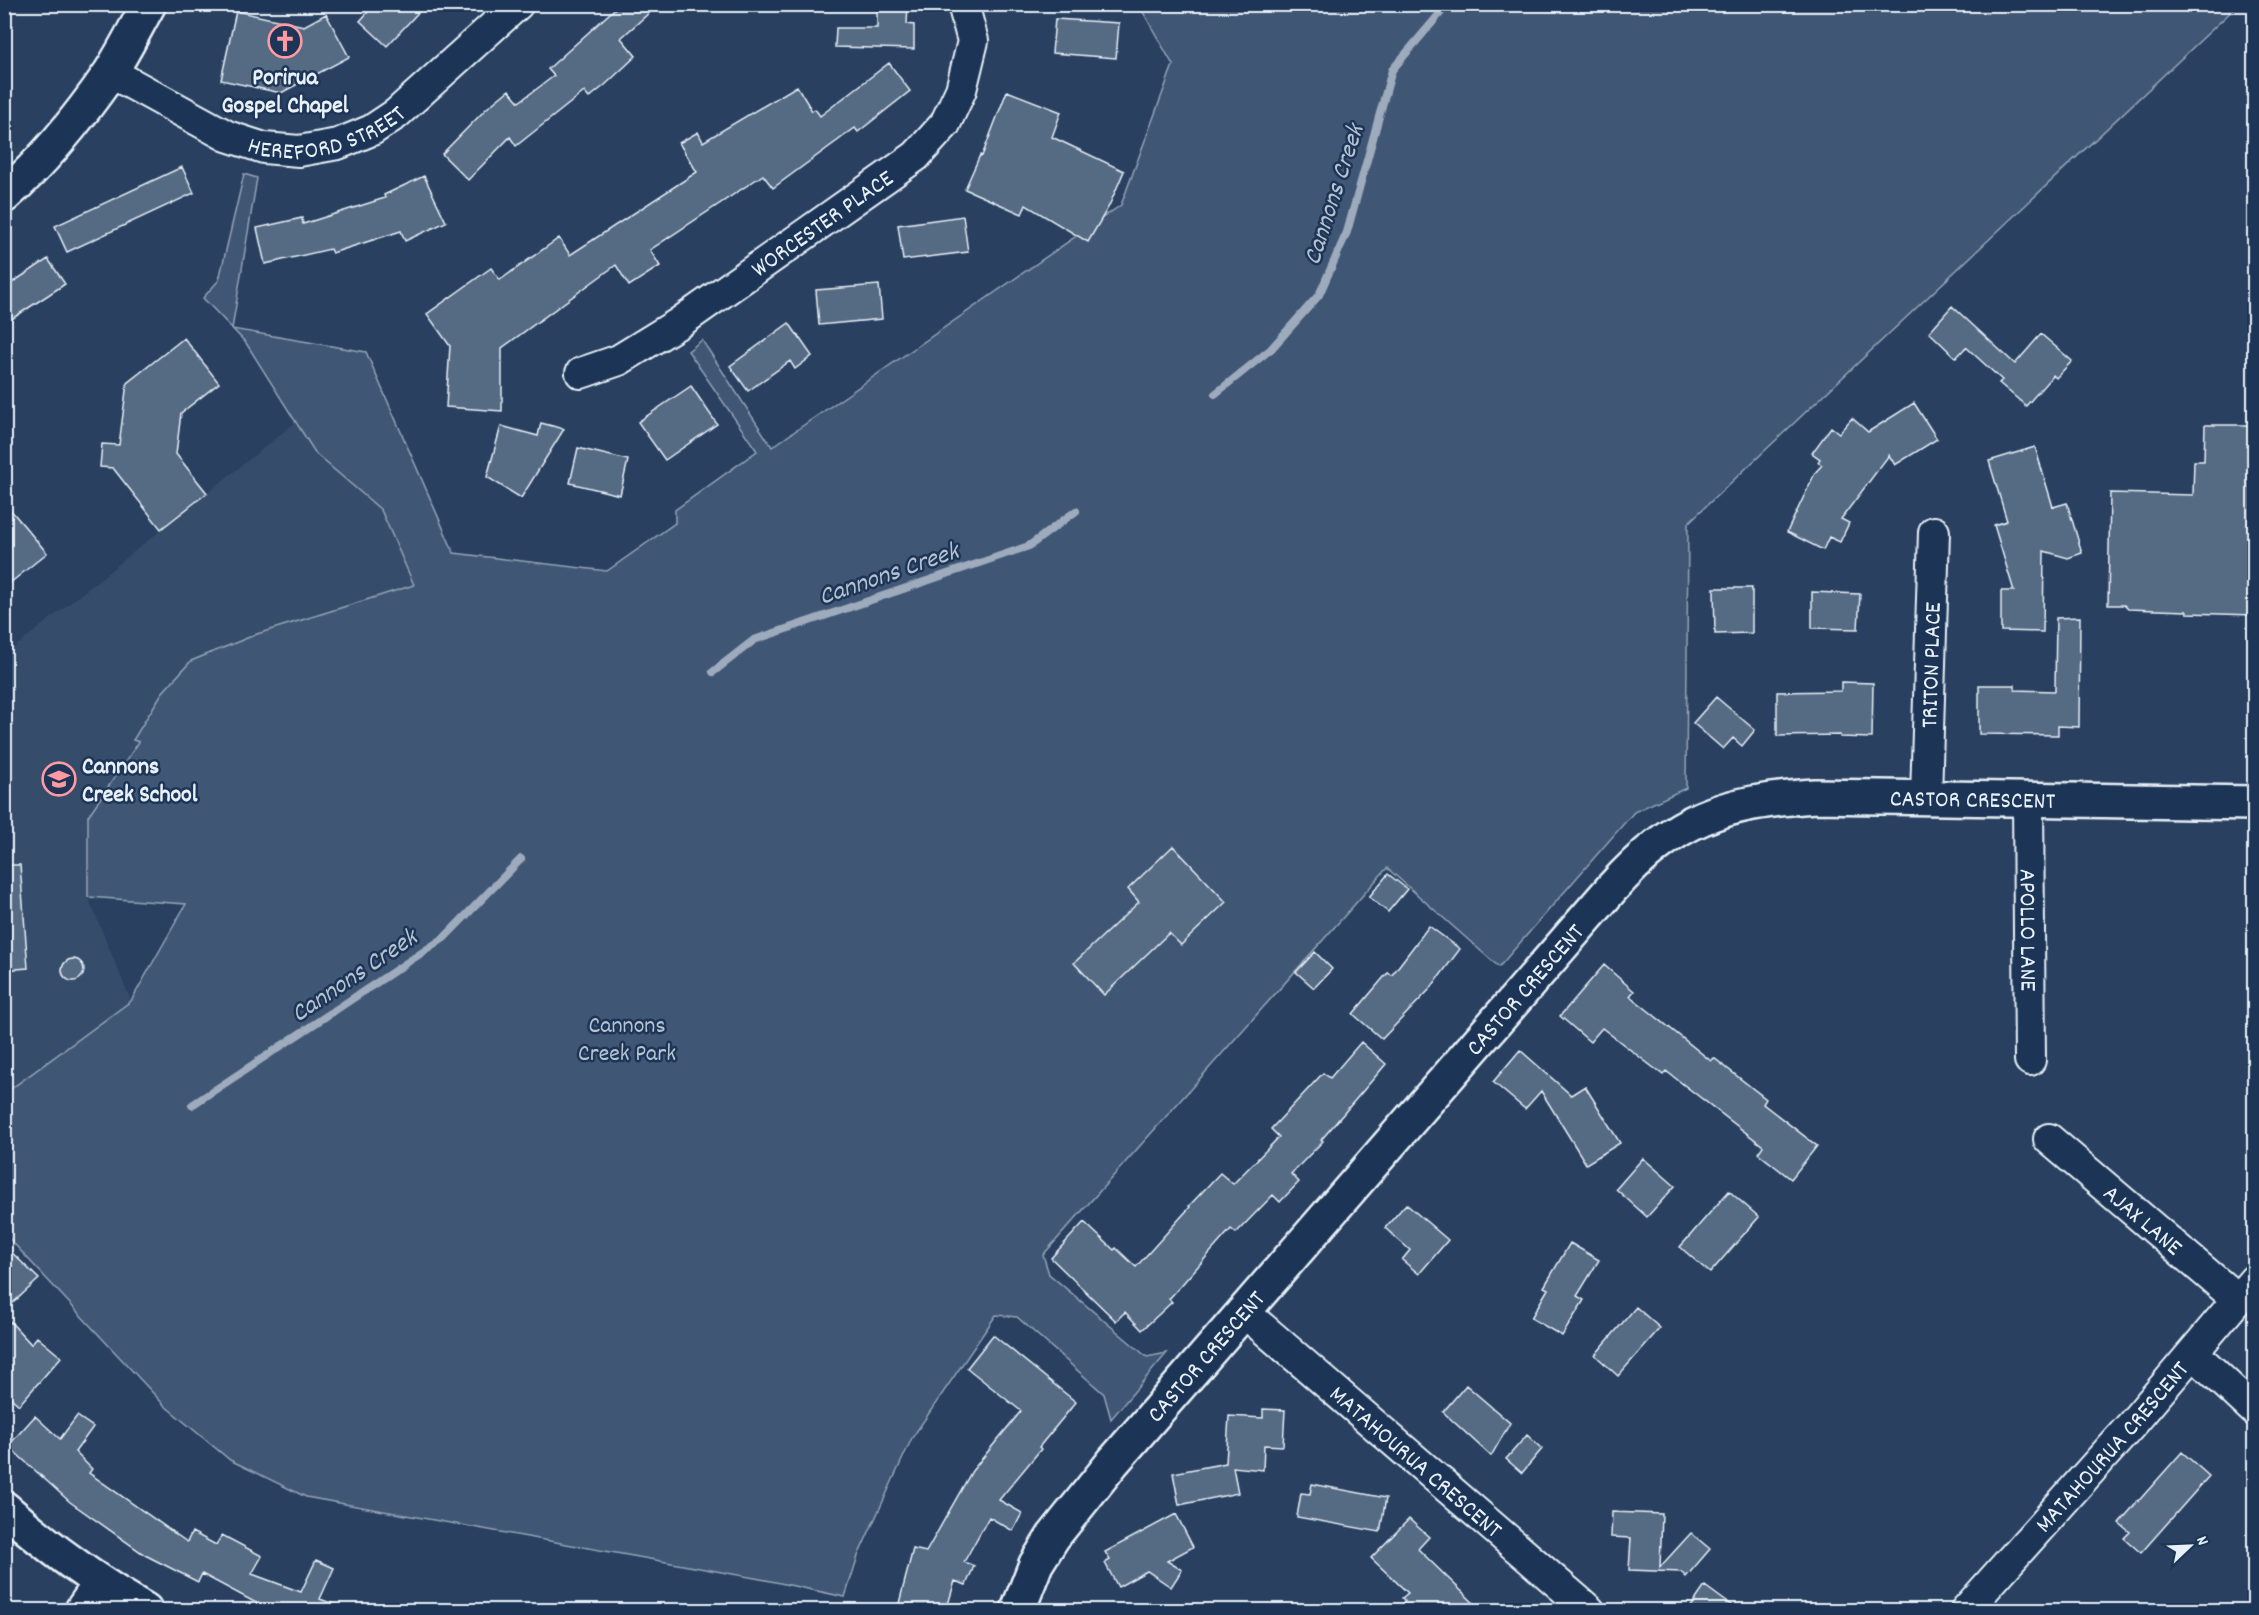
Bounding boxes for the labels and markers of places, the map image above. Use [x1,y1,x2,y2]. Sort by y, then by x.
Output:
church icon: Porirua Gospel Chapel [267,23,303,59]
place label: Porirua Gospel Chapel [221,62,349,124]
place label: Cannons Creek School [82,751,198,813]
school or university icon: Cannons Creek School [41,761,77,797]

